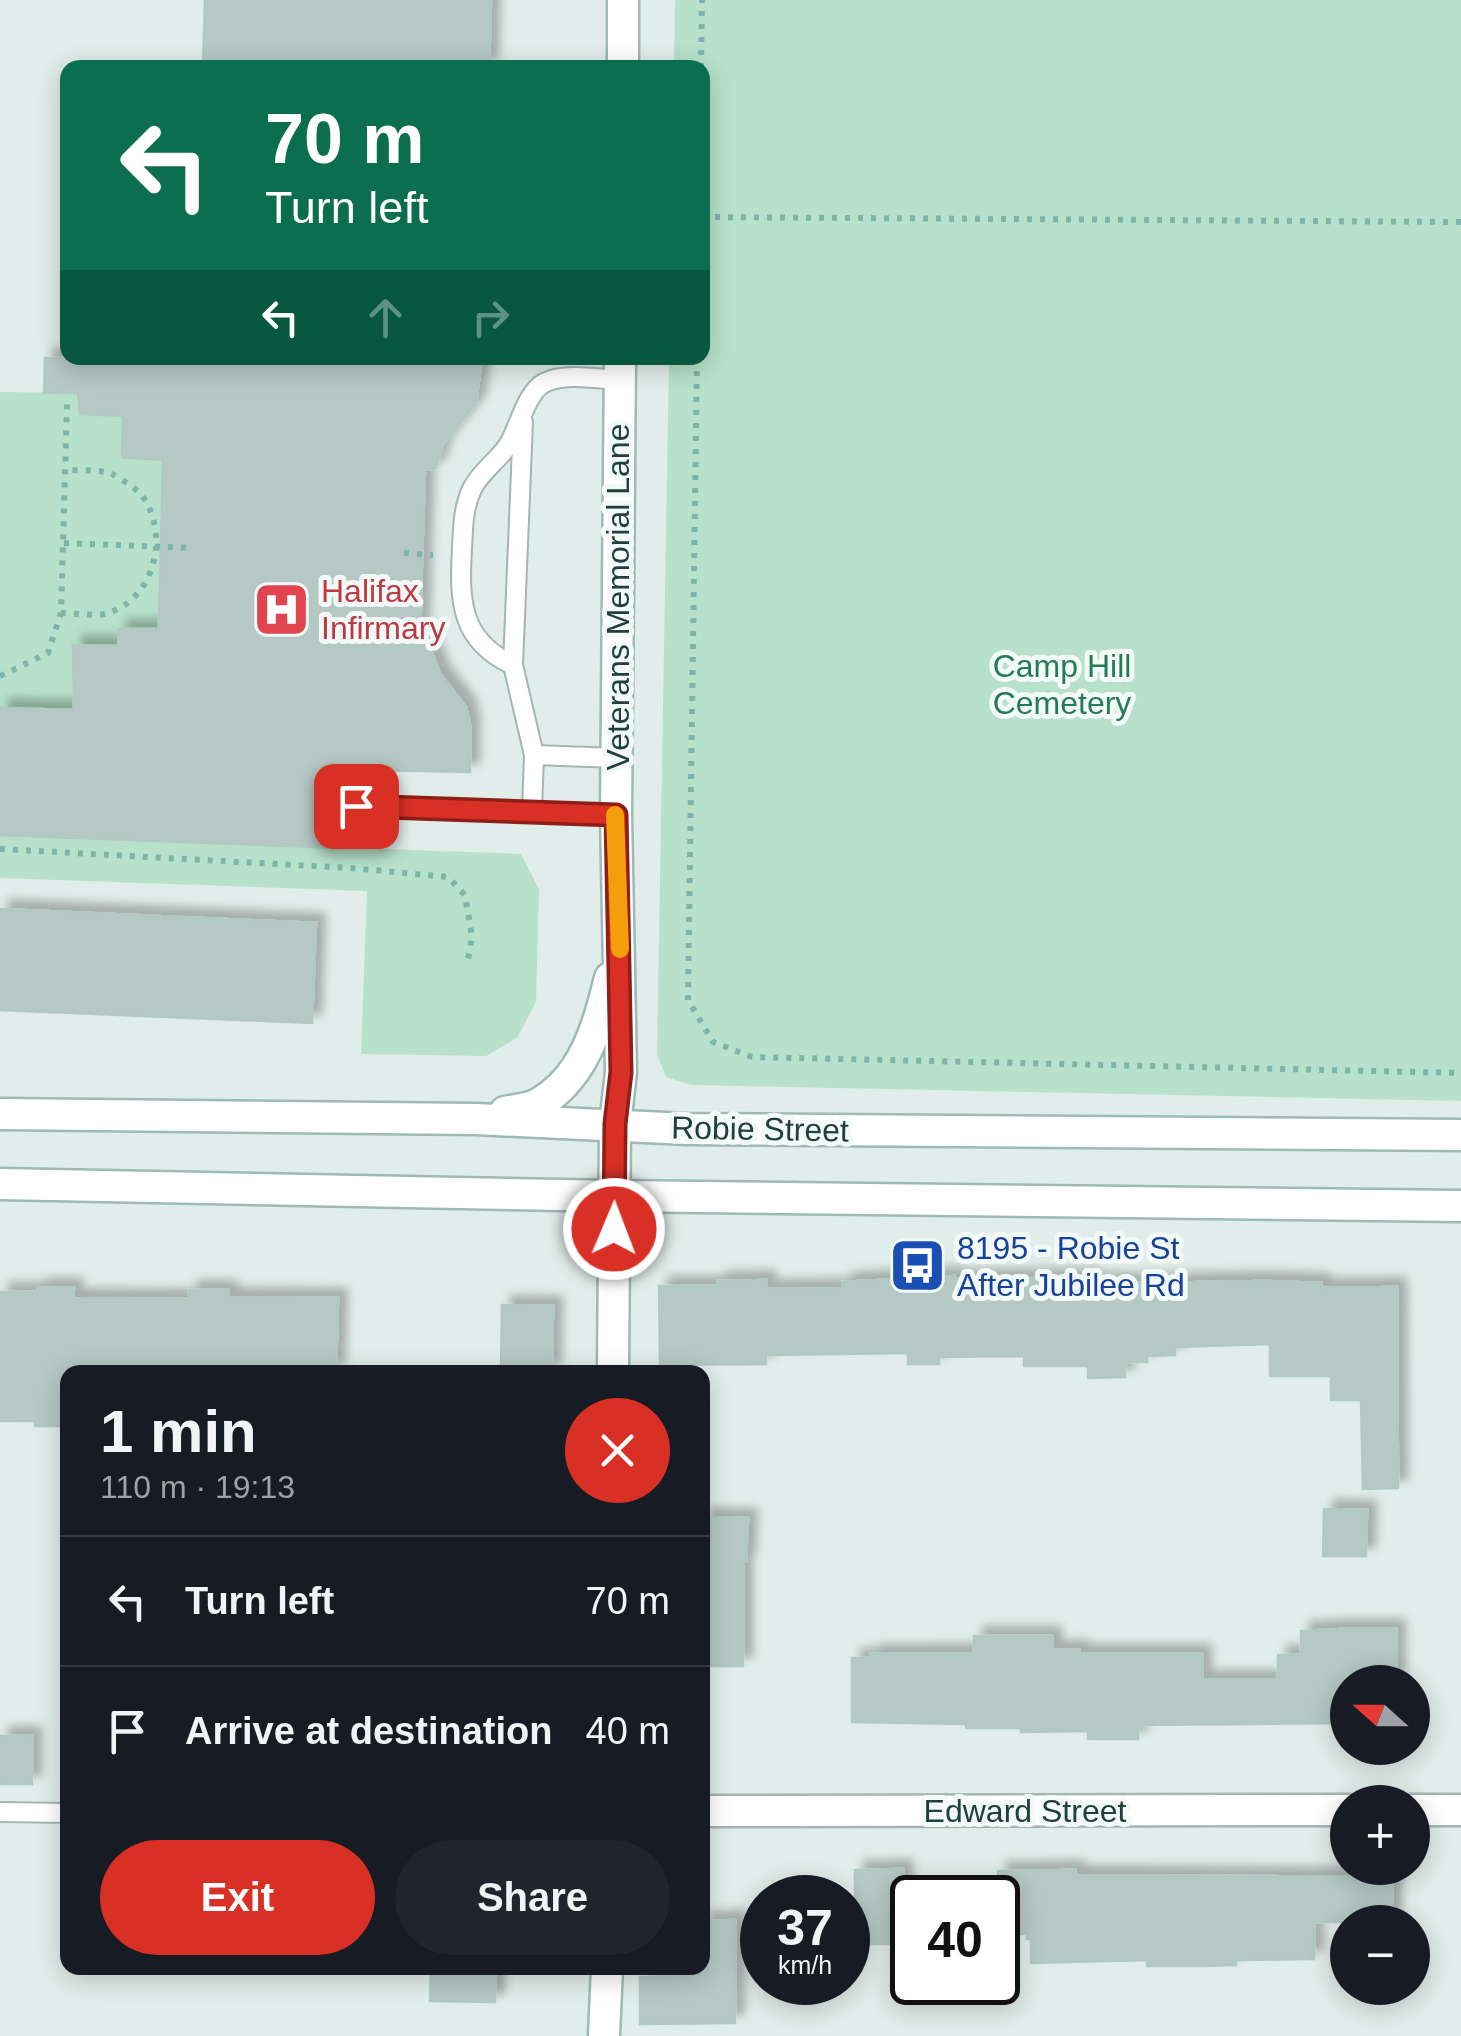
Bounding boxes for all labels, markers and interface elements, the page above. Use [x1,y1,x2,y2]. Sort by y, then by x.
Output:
icon: left [100,100,230,230]
text: 70 m [265,100,425,178]
text: Turn left [265,182,428,233]
icon: left [253,290,308,345]
icon: ahead [358,290,413,345]
icon: right [463,290,518,345]
street label: Veterans Memorial Lane [600,424,636,770]
place label: Halifax Infirmary [321,573,445,646]
hospital icon: Halifax Infirmary [252,579,312,639]
park label: Camp Hill Cemetery [993,648,1131,721]
pin [314,764,399,849]
icon: arrive [329,779,384,834]
street label: Robie Street [671,1109,849,1149]
position arrow [562,1177,666,1281]
place label: 8195 - Robie St After Jubilee Rd [957,1230,1185,1303]
bus stop icon: 8195 - Robie St After Jubilee Rd [888,1236,948,1296]
text: 1 min [100,1398,257,1465]
button: close [565,1398,670,1503]
text: 110 m · 19:13 [100,1469,295,1505]
icon: left [100,1574,155,1629]
text: Turn left [185,1580,334,1622]
text: 70 m [586,1580,670,1622]
north arrow [1330,1665,1430,1765]
map controls [1330,1665,1430,2005]
icon: arrive [100,1704,155,1759]
text: Arrive at destination [185,1710,552,1752]
text: 40 m [586,1710,670,1752]
button: + [1330,1785,1430,1885]
street label: Edward Street [924,1793,1126,1829]
button: Exit [100,1840,375,1955]
button: Share [395,1840,670,1955]
speed limit sign: 40 [890,1875,1020,2005]
text: 37 [777,1900,833,1956]
button: − [1330,1905,1430,2005]
text: km/h [778,1951,832,1979]

